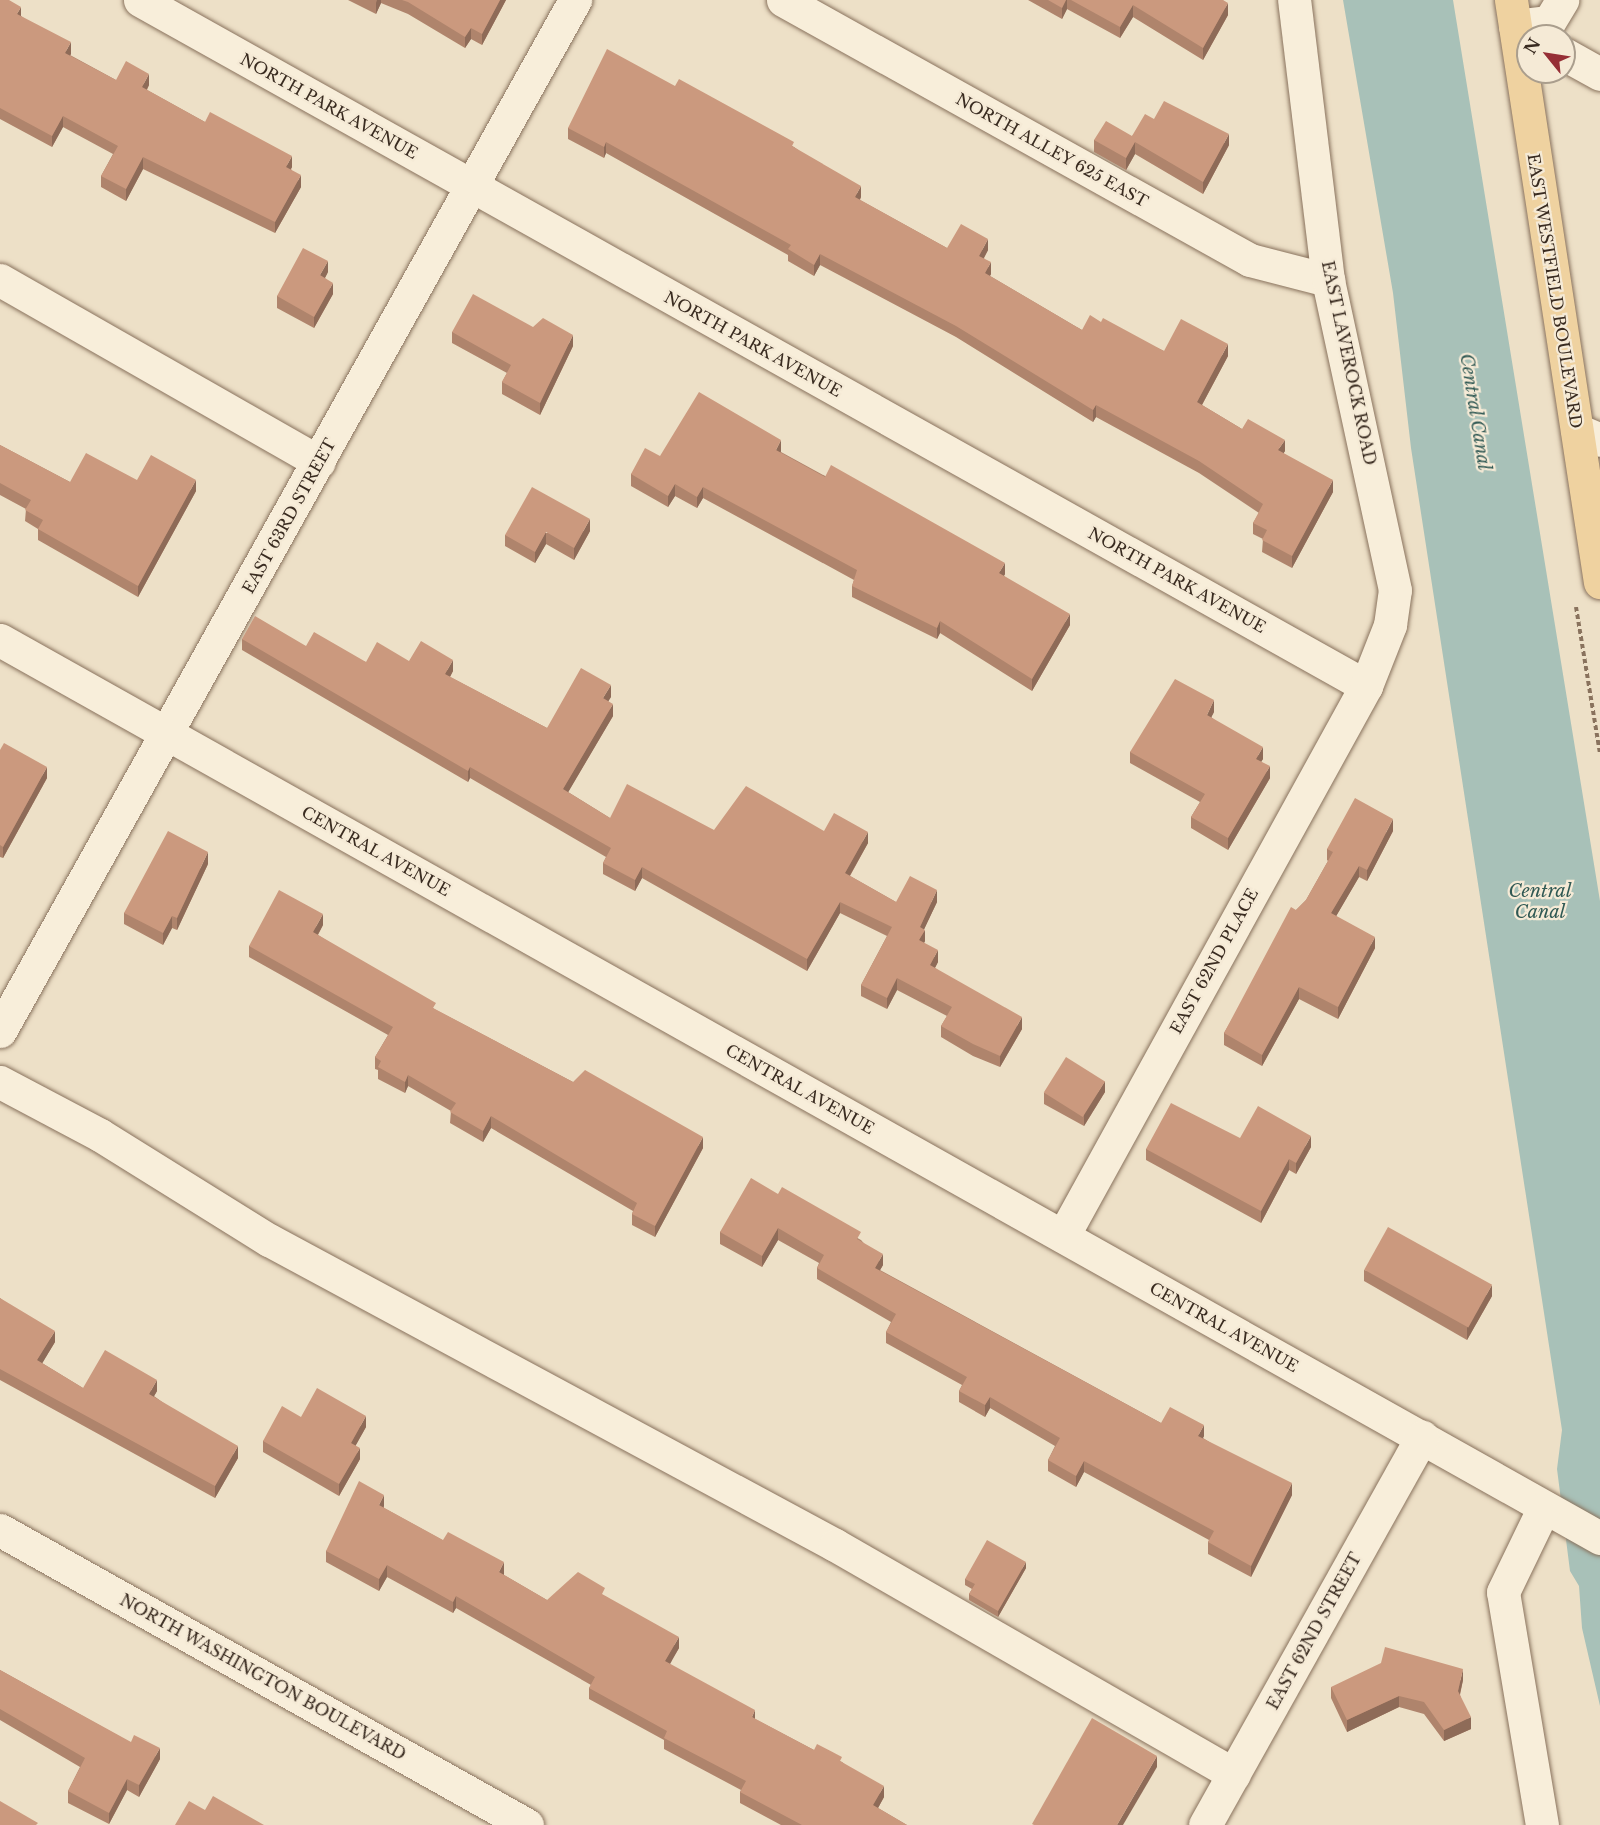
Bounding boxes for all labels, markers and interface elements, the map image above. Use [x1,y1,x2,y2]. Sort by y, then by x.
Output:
north arrow [1516,24,1576,84]
text: N [1520,34,1545,58]
street label: NORTH PARK AVENUE [237,49,421,163]
street label: NORTH ALLEY 625 EAST [952,89,1152,211]
street label: EAST WESTFIELD BOULEVARD [1524,152,1586,430]
street label: EAST LAVEROCK ROAD [1318,259,1380,467]
street label: NORTH PARK AVENUE [661,287,845,401]
water label: Central Canal [1455,352,1495,472]
street label: EAST 63RD STREET [238,435,340,597]
street label: NORTH PARK AVENUE [1085,523,1269,637]
street label: CENTRAL AVENUE [298,802,454,900]
water label: Central Canal [1508,881,1572,924]
street label: EAST 62ND PLACE [1166,885,1262,1037]
street label: CENTRAL AVENUE [722,1040,878,1138]
street label: CENTRAL AVENUE [1146,1278,1302,1376]
street label: EAST 62ND STREET [1263,1549,1365,1713]
street label: NORTH WASHINGTON BOULEVARD [116,1590,410,1764]

